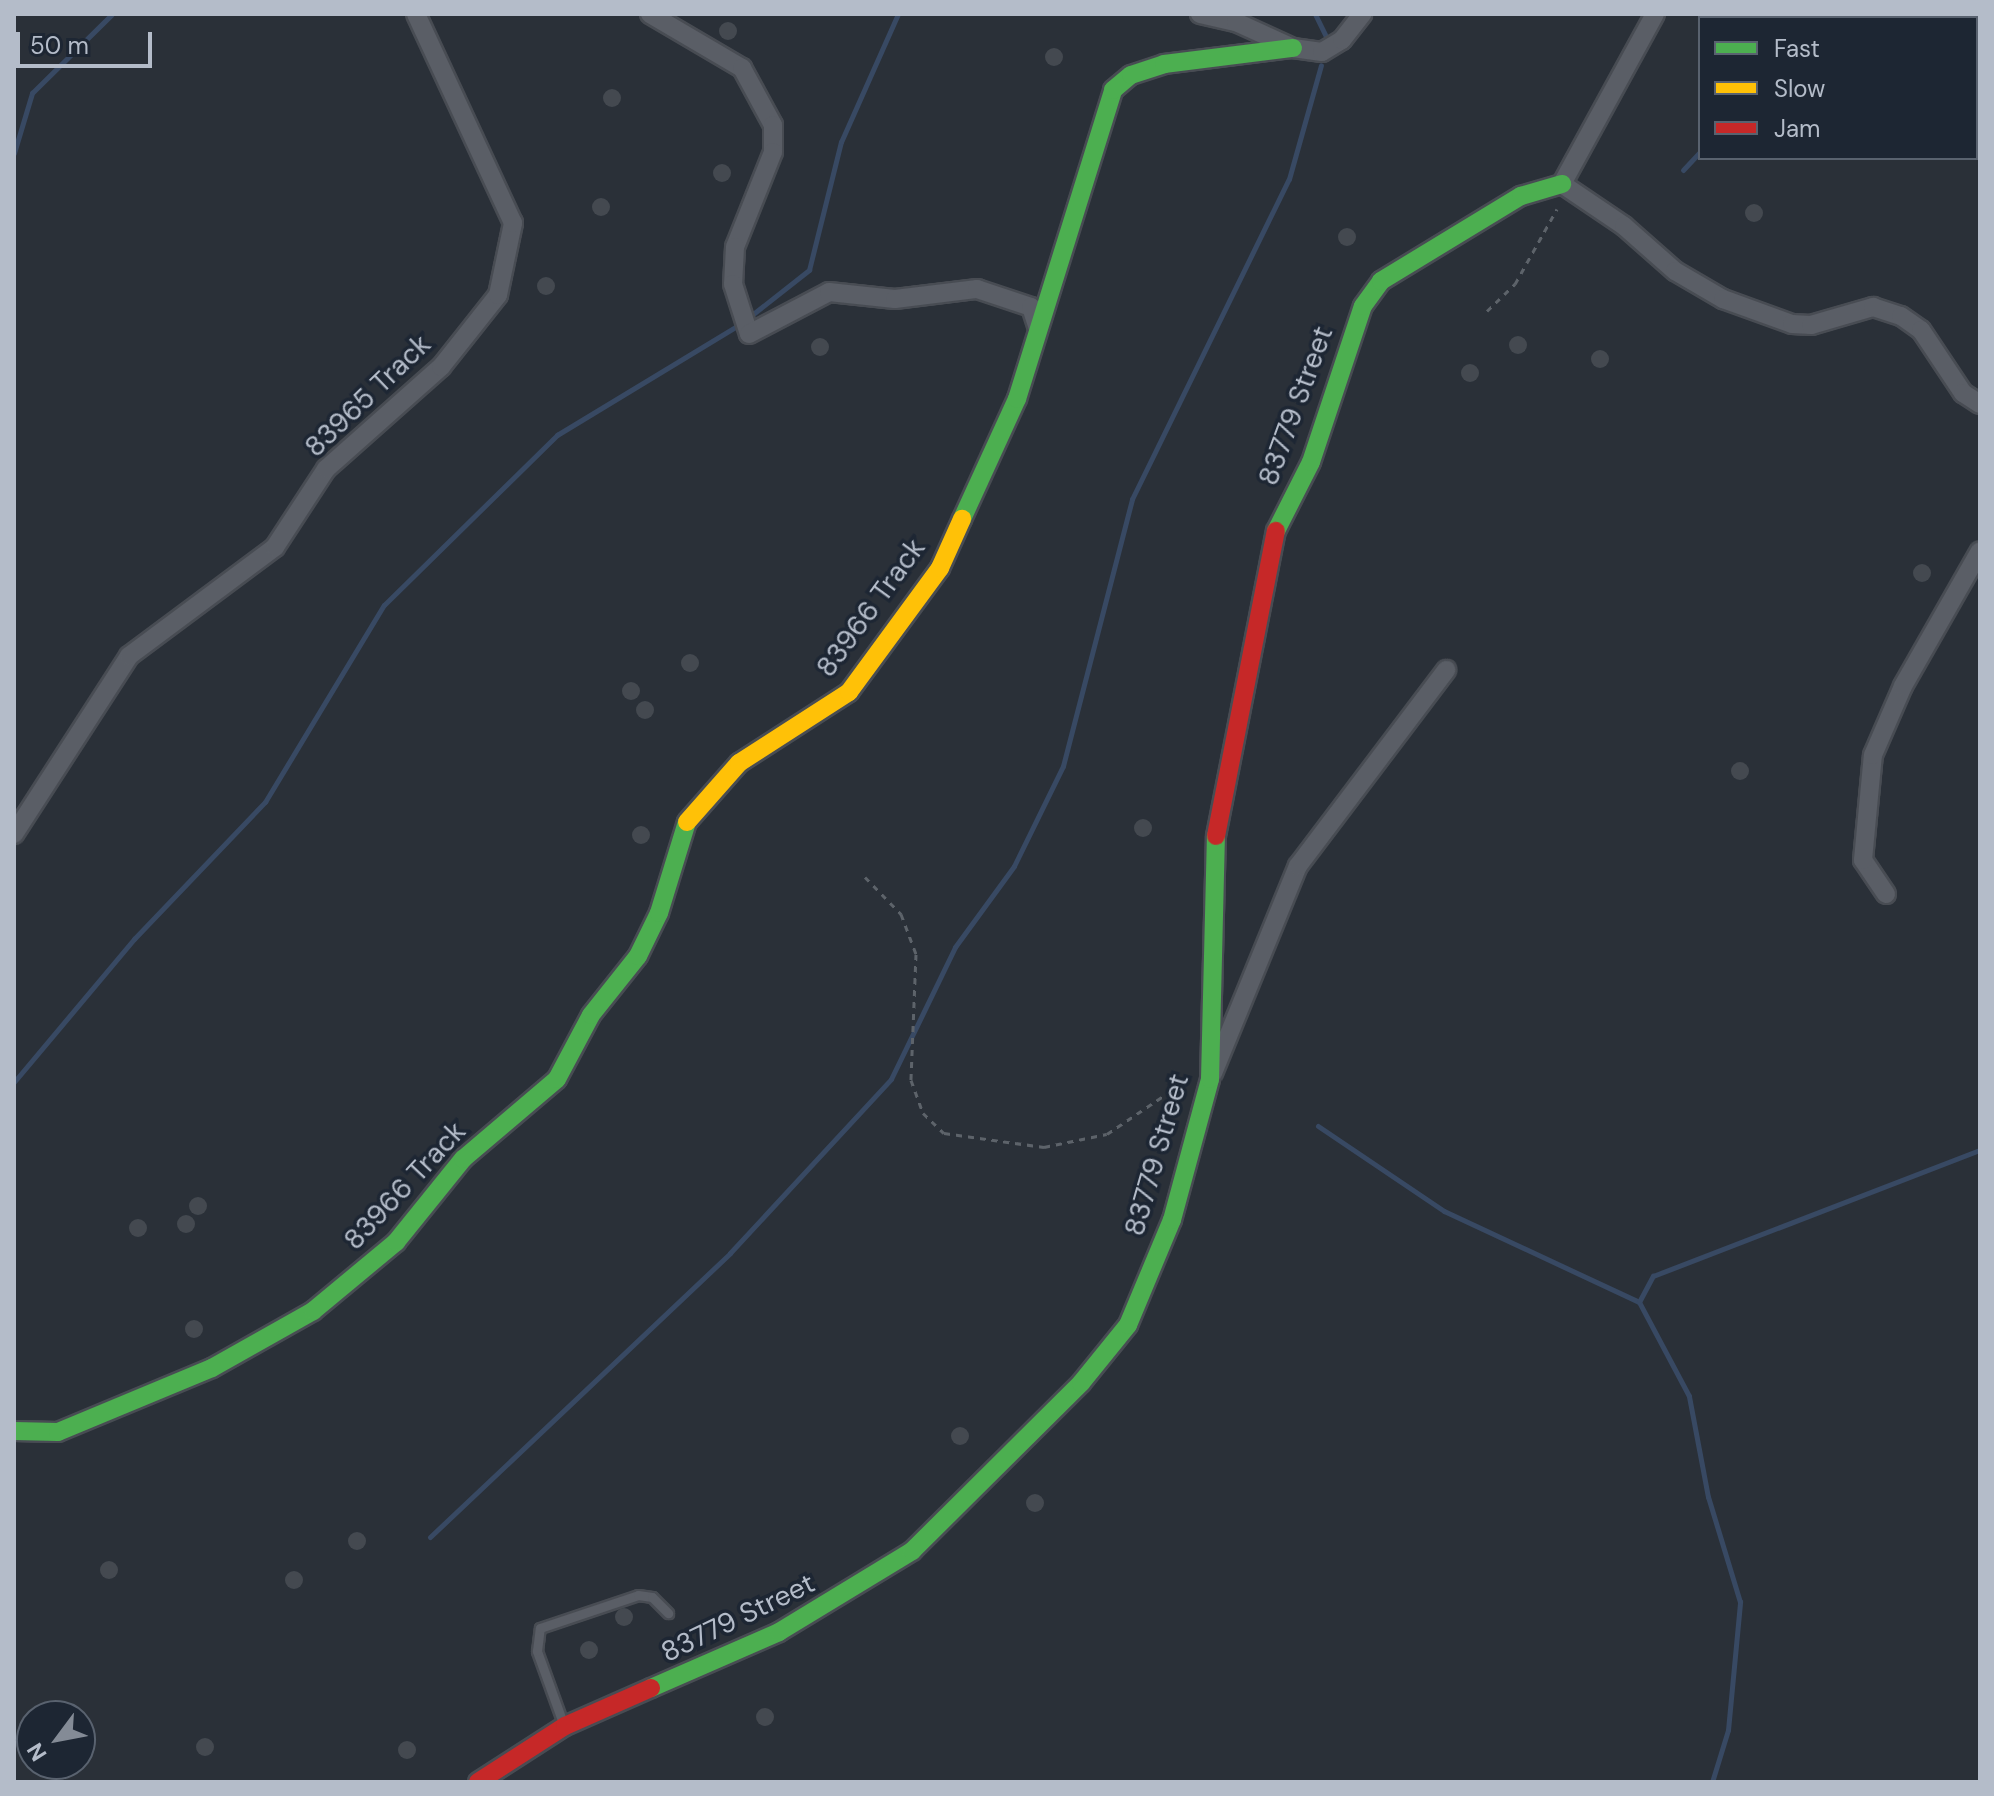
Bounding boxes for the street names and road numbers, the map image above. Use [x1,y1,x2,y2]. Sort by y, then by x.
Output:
street label: 83779 Street [1252,322,1340,490]
street label: 83965 Track [298,328,438,464]
street label: 83966 Track [810,532,932,684]
street label: 83779 Street [1118,1070,1196,1240]
street label: 83966 Track [337,1115,473,1257]
street label: 83779 Street [656,1566,820,1670]

